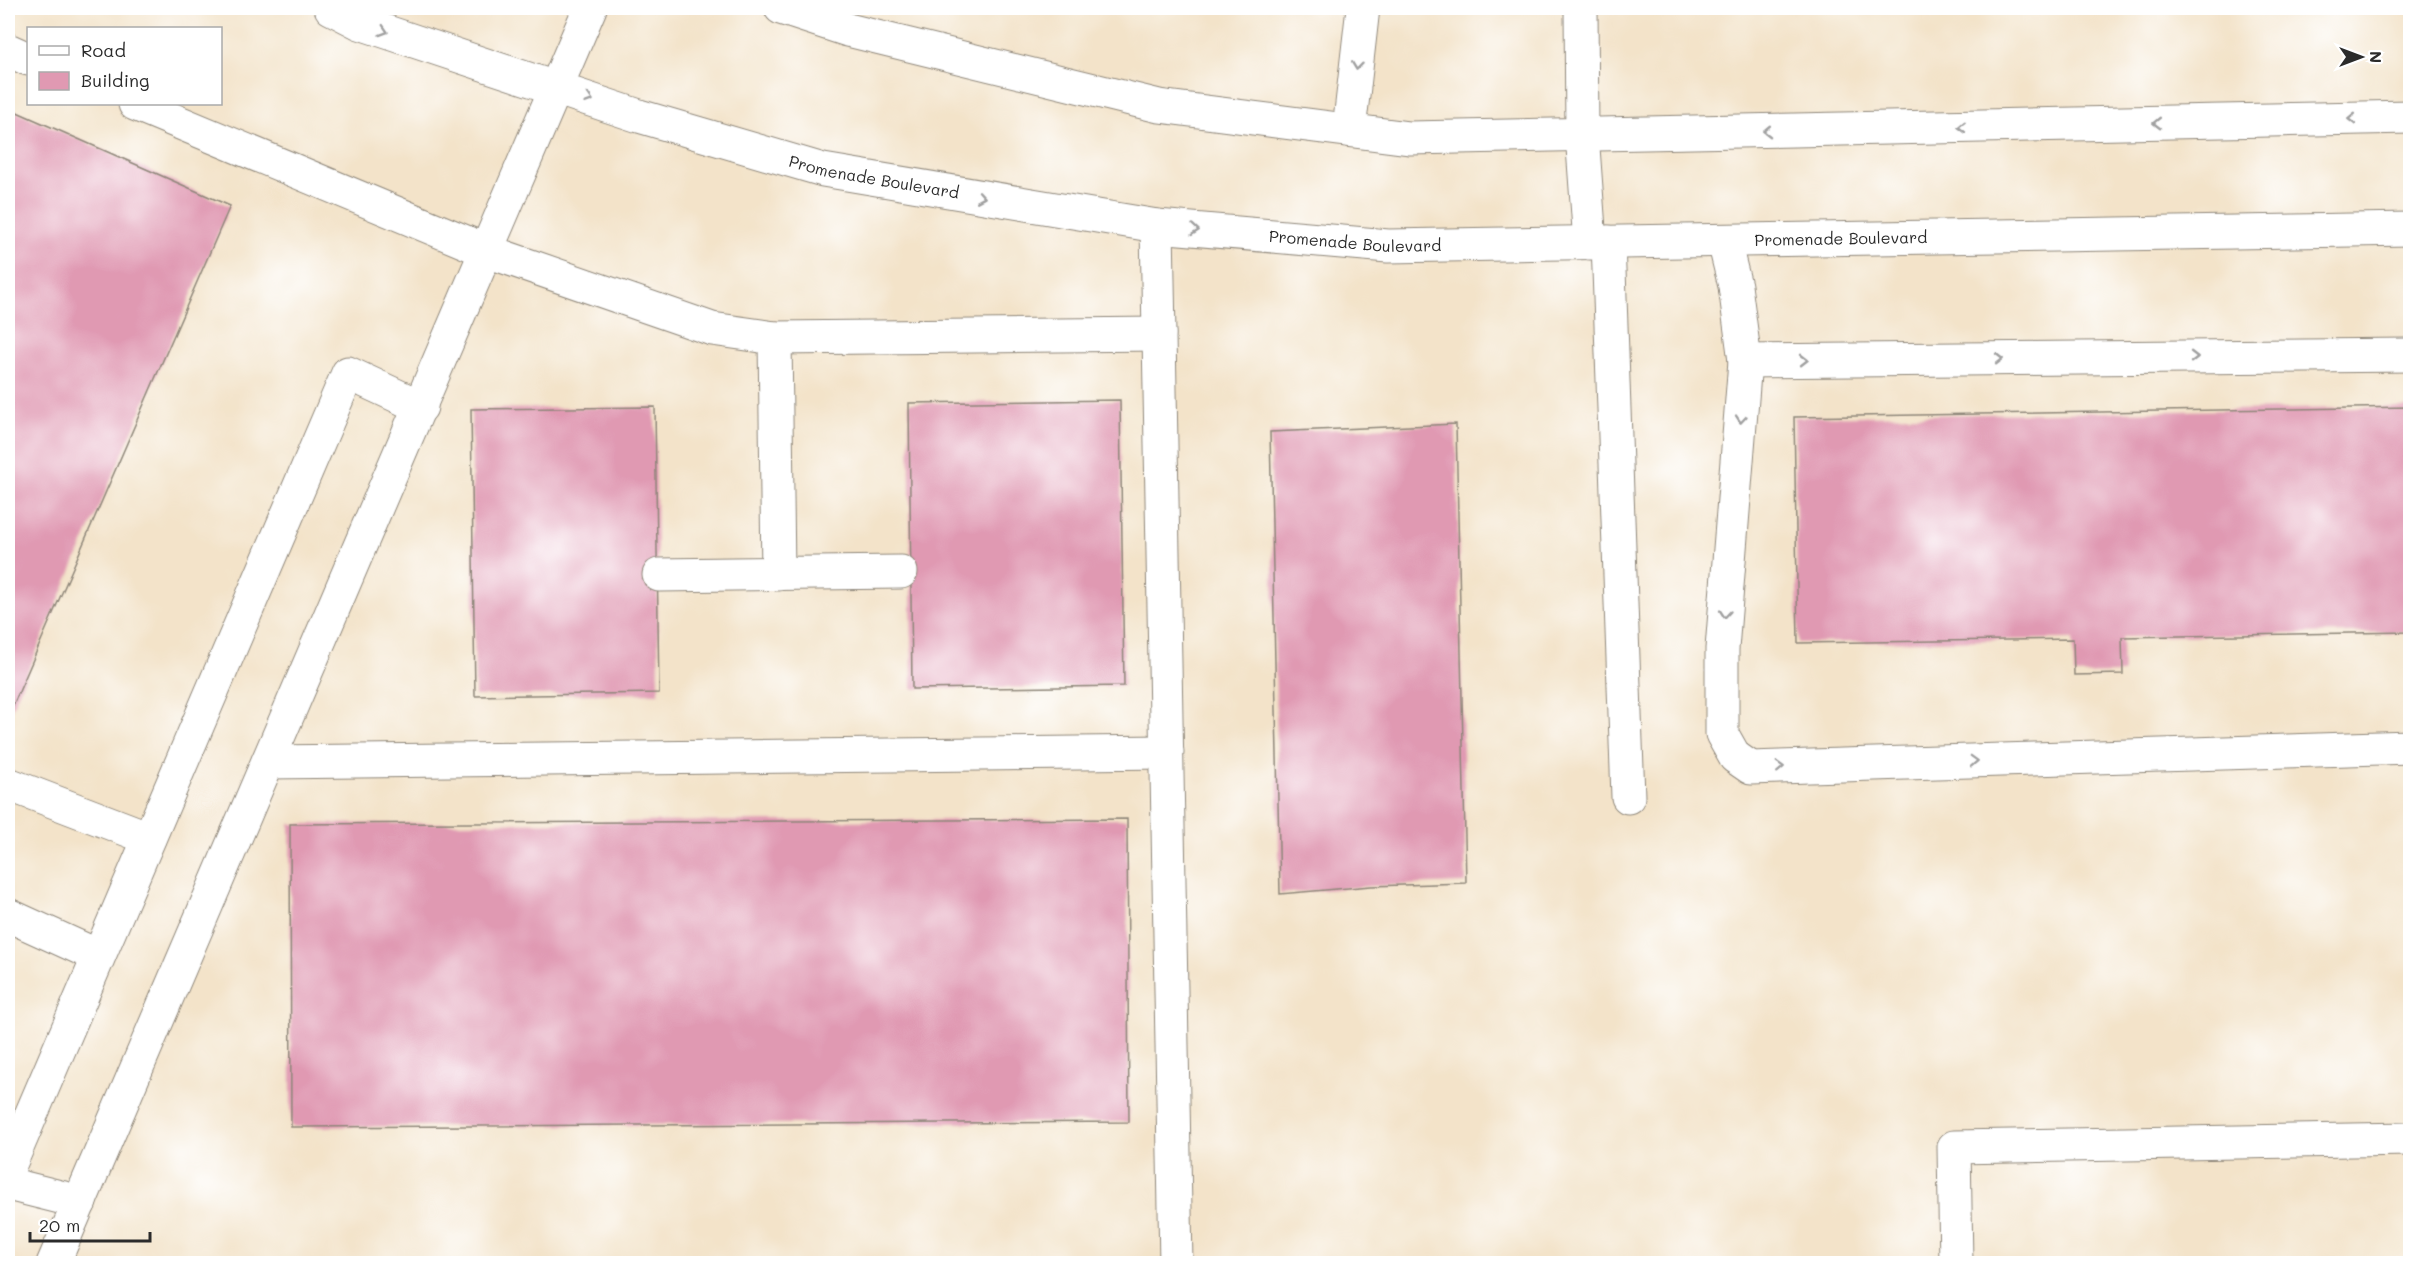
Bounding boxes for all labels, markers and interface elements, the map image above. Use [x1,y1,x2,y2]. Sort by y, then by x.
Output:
one-way arrow [378,24,389,37]
legend [27,27,222,105]
north arrow [2331,27,2391,87]
text: Road [81,38,126,62]
text: N [2366,51,2387,63]
one-way arrow [1351,61,1363,70]
text: Building [81,68,149,92]
one-way arrow [583,92,594,105]
one-way arrow [2348,112,2357,125]
one-way arrow [2153,116,2162,129]
one-way arrow [1958,120,1967,133]
one-way arrow [1763,124,1772,137]
street label: Promenade Boulevard [787,150,961,203]
one-way arrow [977,190,986,202]
one-way arrow [1190,223,1199,236]
street label: Promenade Boulevard [1268,225,1442,256]
street label: Promenade Boulevard [1754,226,1927,250]
one-way arrow [2189,351,2198,363]
one-way arrow [1994,353,2003,365]
one-way arrow [1799,354,1808,366]
one-way arrow [1734,415,1747,424]
one-way arrow [1718,609,1731,618]
one-way arrow [1970,754,1979,767]
one-way arrow [1775,761,1784,773]
scale bar [30,1205,150,1243]
text: 20 m [39,1213,80,1237]

